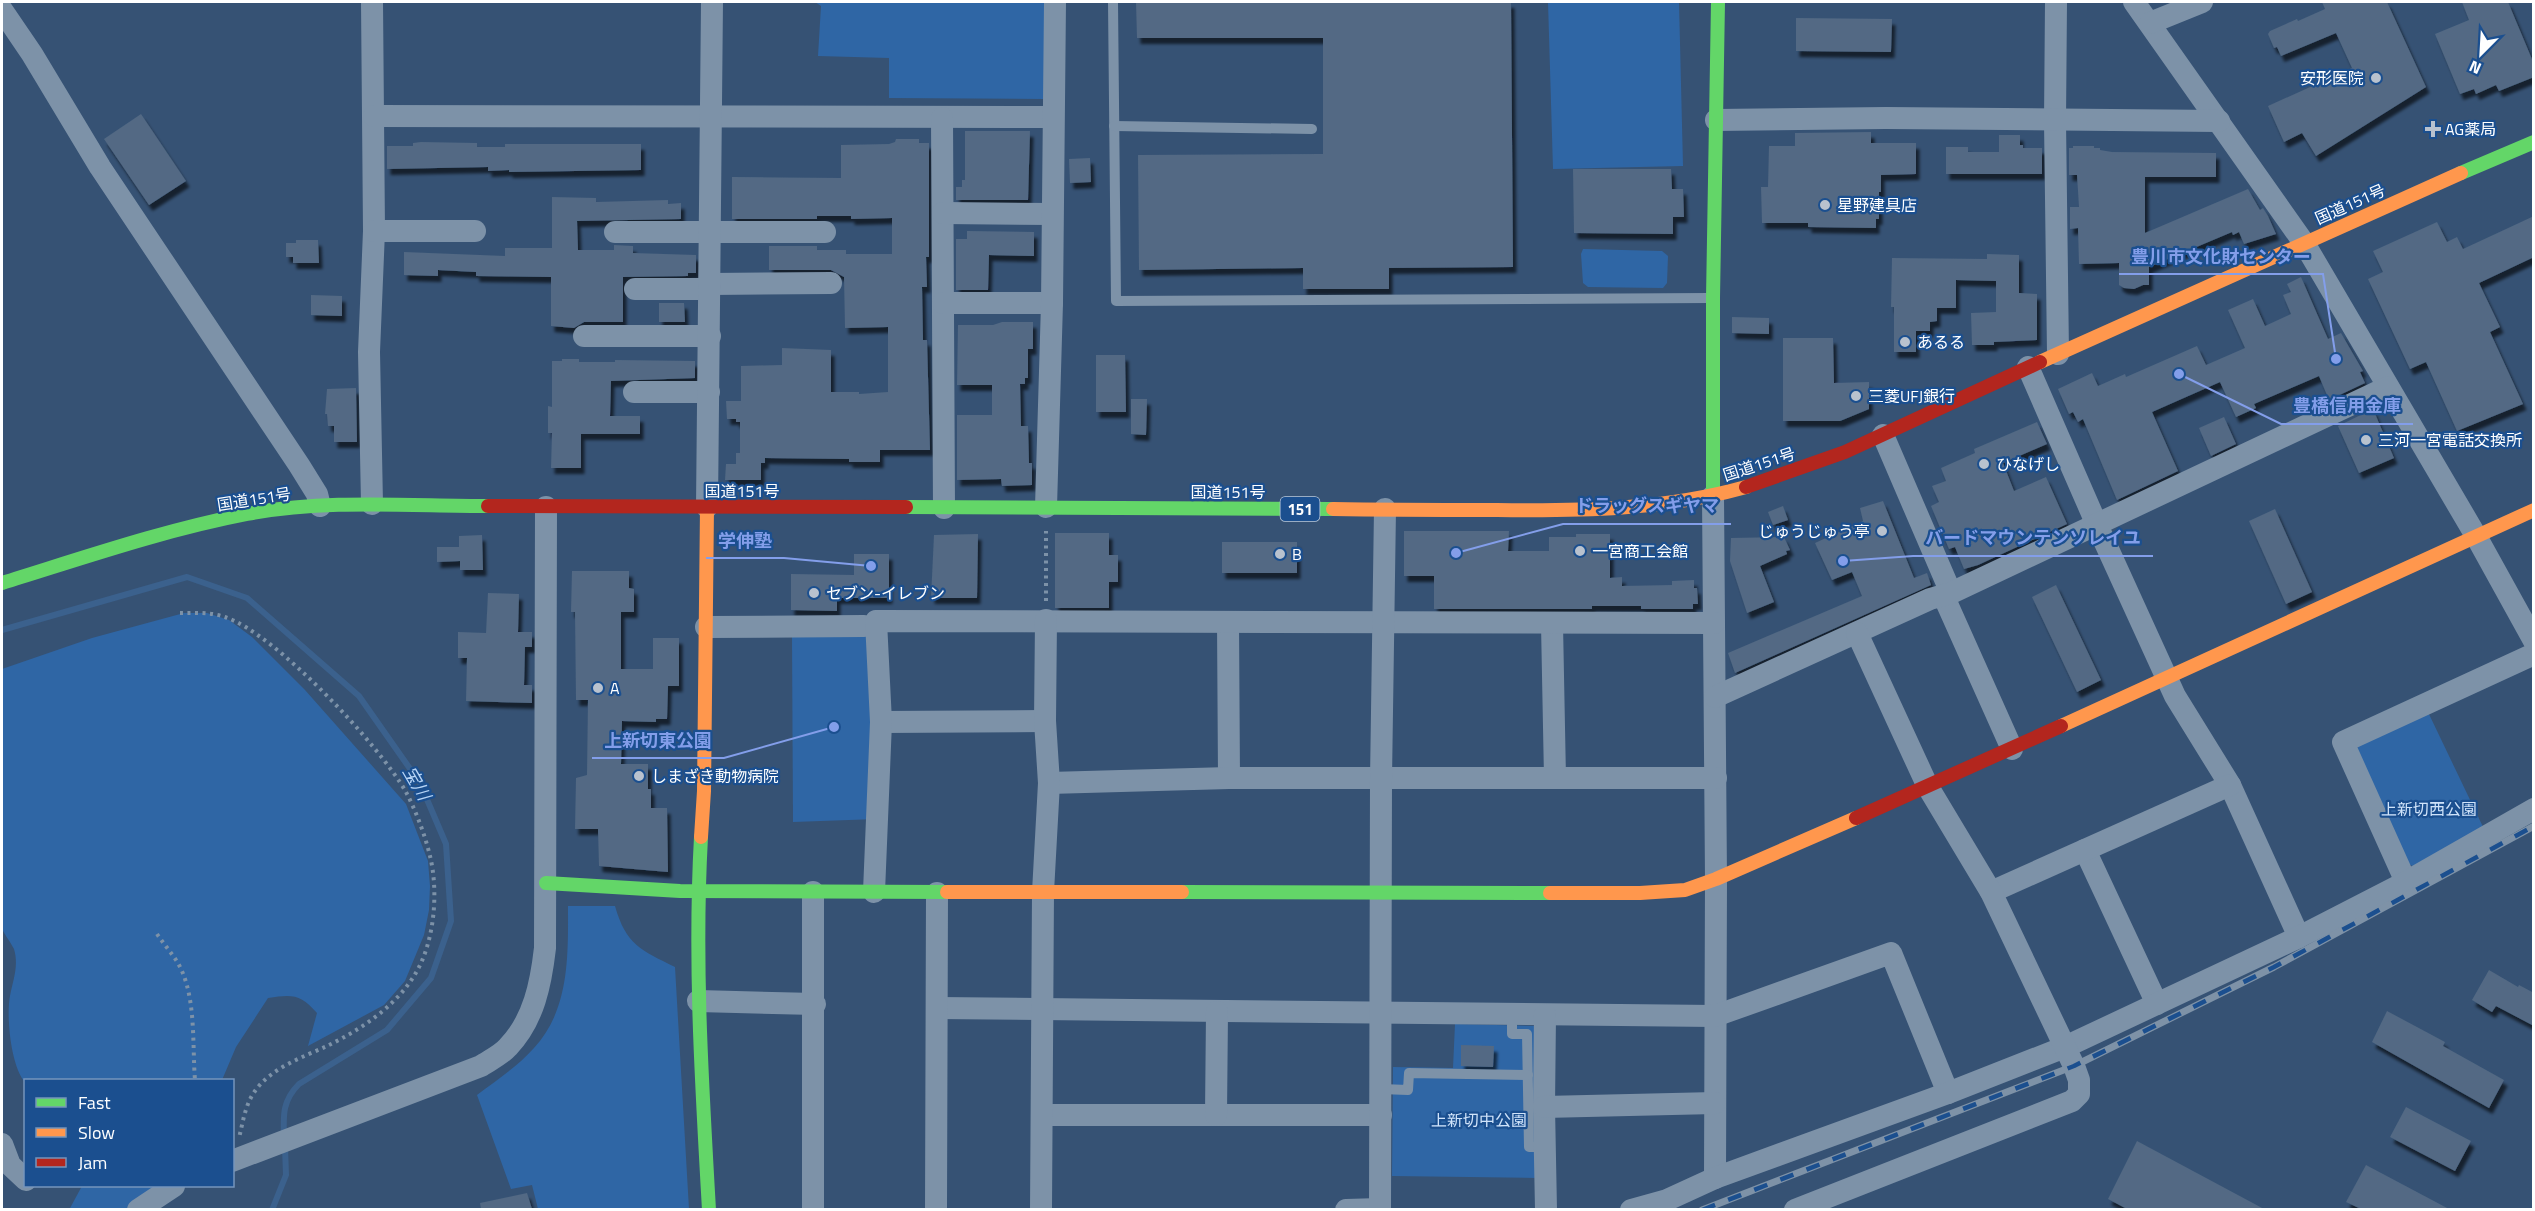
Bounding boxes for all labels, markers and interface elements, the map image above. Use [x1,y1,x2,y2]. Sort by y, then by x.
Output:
north arrow [2451,24,2511,84]
text: N [2465,54,2485,81]
place label: 安形医院 [2300,66,2364,90]
marker: 安形医院 [2369,71,2383,85]
place label: AG薬局 [2445,117,2496,141]
marker: AG薬局 [2426,122,2440,136]
street label: 国道151号 [2311,178,2389,230]
place label: 星野建具店 [1837,193,1917,217]
marker: 星野建具店 [1818,198,1832,212]
callout: 豊川市文化財センター [2119,238,2323,274]
text: 豊川市文化財センター [2131,243,2311,270]
place label: あるる [1917,330,1965,354]
marker: あるる [1898,335,1912,349]
place label: 三菱UFJ銀行 [1868,384,1955,408]
callout: 豊橋信用金庫 [2281,388,2413,424]
marker: 三菱UFJ銀行 [1849,389,1863,403]
text: 豊橋信用金庫 [2293,392,2401,419]
place label: 三河一宮電話交換所 [2378,428,2522,452]
marker: 三河一宮電話交換所 [2359,433,2373,447]
street label: 国道151号 [1720,441,1798,487]
place label: ひなげし [1996,452,2060,476]
marker: ひなげし [1977,457,1991,471]
street label: 国道151号 [705,479,779,503]
street label: 国道151号 [1191,480,1265,504]
street label: 国道151号 [215,481,293,517]
callout: ドラッグスギヤマ [1563,488,1731,524]
text: ドラッグスギヤマ [1575,492,1719,519]
road number: 151 [1280,497,1320,521]
place label: じゅうじゅう亭 [1758,519,1870,543]
callout: バードマウンテンソレイユ [1913,520,2153,556]
callout: 学伸塾 [706,522,784,558]
marker: じゅうじゅう亭 [1875,524,1889,538]
text: バードマウンテンソレイユ [1925,524,2141,551]
text: 学伸塾 [718,527,772,554]
place label: 一宮商工会館 [1592,539,1688,563]
place label: B [1292,542,1302,566]
marker: 一宮商工会館 [1573,544,1587,558]
marker: B [1273,547,1287,561]
place label: セブン-イレブン [826,581,945,605]
marker: セブン-イレブン [807,586,821,600]
place label: A [610,676,620,700]
marker: A [591,681,605,695]
callout: 上新切東公園 [592,722,724,758]
text: 上新切東公園 [604,727,712,754]
water label: 宝川 [396,761,439,807]
place label: しまざき動物病院 [651,764,779,788]
marker: しまざき動物病院 [632,769,646,783]
park label: 上新切西公園 [2381,797,2477,821]
legend [24,1079,234,1187]
text: Fast [78,1089,111,1116]
park label: 上新切中公園 [1431,1108,1527,1132]
text: Slow [78,1119,115,1146]
text: Jam [78,1149,107,1176]

